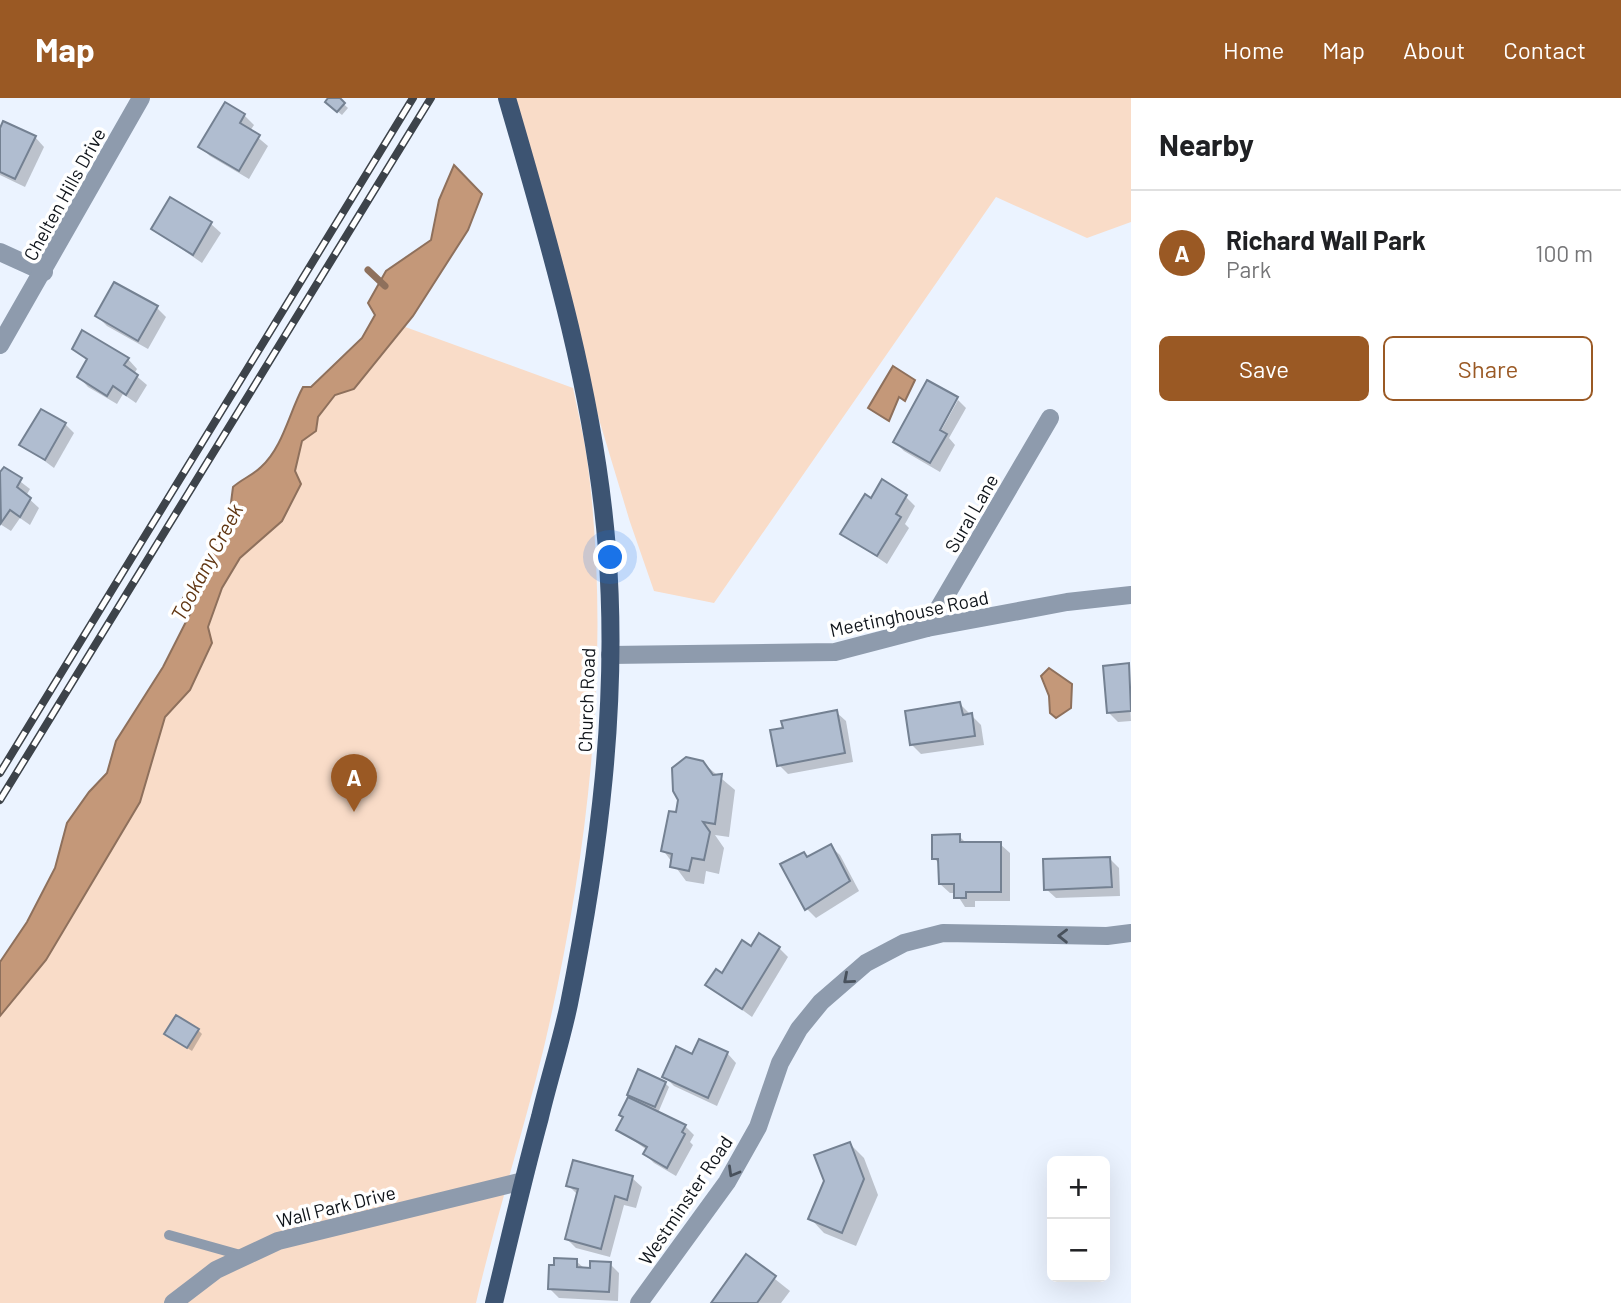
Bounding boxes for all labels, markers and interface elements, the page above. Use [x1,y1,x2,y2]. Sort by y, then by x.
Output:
text: Map [35,29,95,69]
text: Home [1223,35,1284,64]
text: Map [1322,35,1365,64]
text: About [1403,35,1465,64]
text: Contact [1503,35,1586,64]
street label: Chelten Hills Drive [18,124,110,264]
text: Nearby [1159,126,1254,162]
text: Richard Wall Park [1226,224,1426,255]
text: A [1174,239,1190,267]
text: 100 m [1535,239,1593,267]
text: Park [1226,255,1271,283]
button: Save [1159,336,1369,401]
button: Share [1383,336,1593,401]
street label: Sural Lane [939,470,1003,556]
water label: Tookany Creek [165,498,248,625]
your location [593,540,627,574]
street label: Meetinghouse Road [828,585,990,641]
street label: Church Road [573,647,599,753]
pin: A [331,754,377,812]
one-way arrow [1057,928,1068,943]
one-way arrow [843,971,856,983]
street label: Westminster Road [633,1131,737,1269]
map controls [1047,1156,1110,1282]
button: + [1047,1156,1110,1219]
one-way arrow [728,1164,741,1177]
street label: Wall Park Drive [274,1180,398,1232]
button: − [1047,1219,1110,1282]

